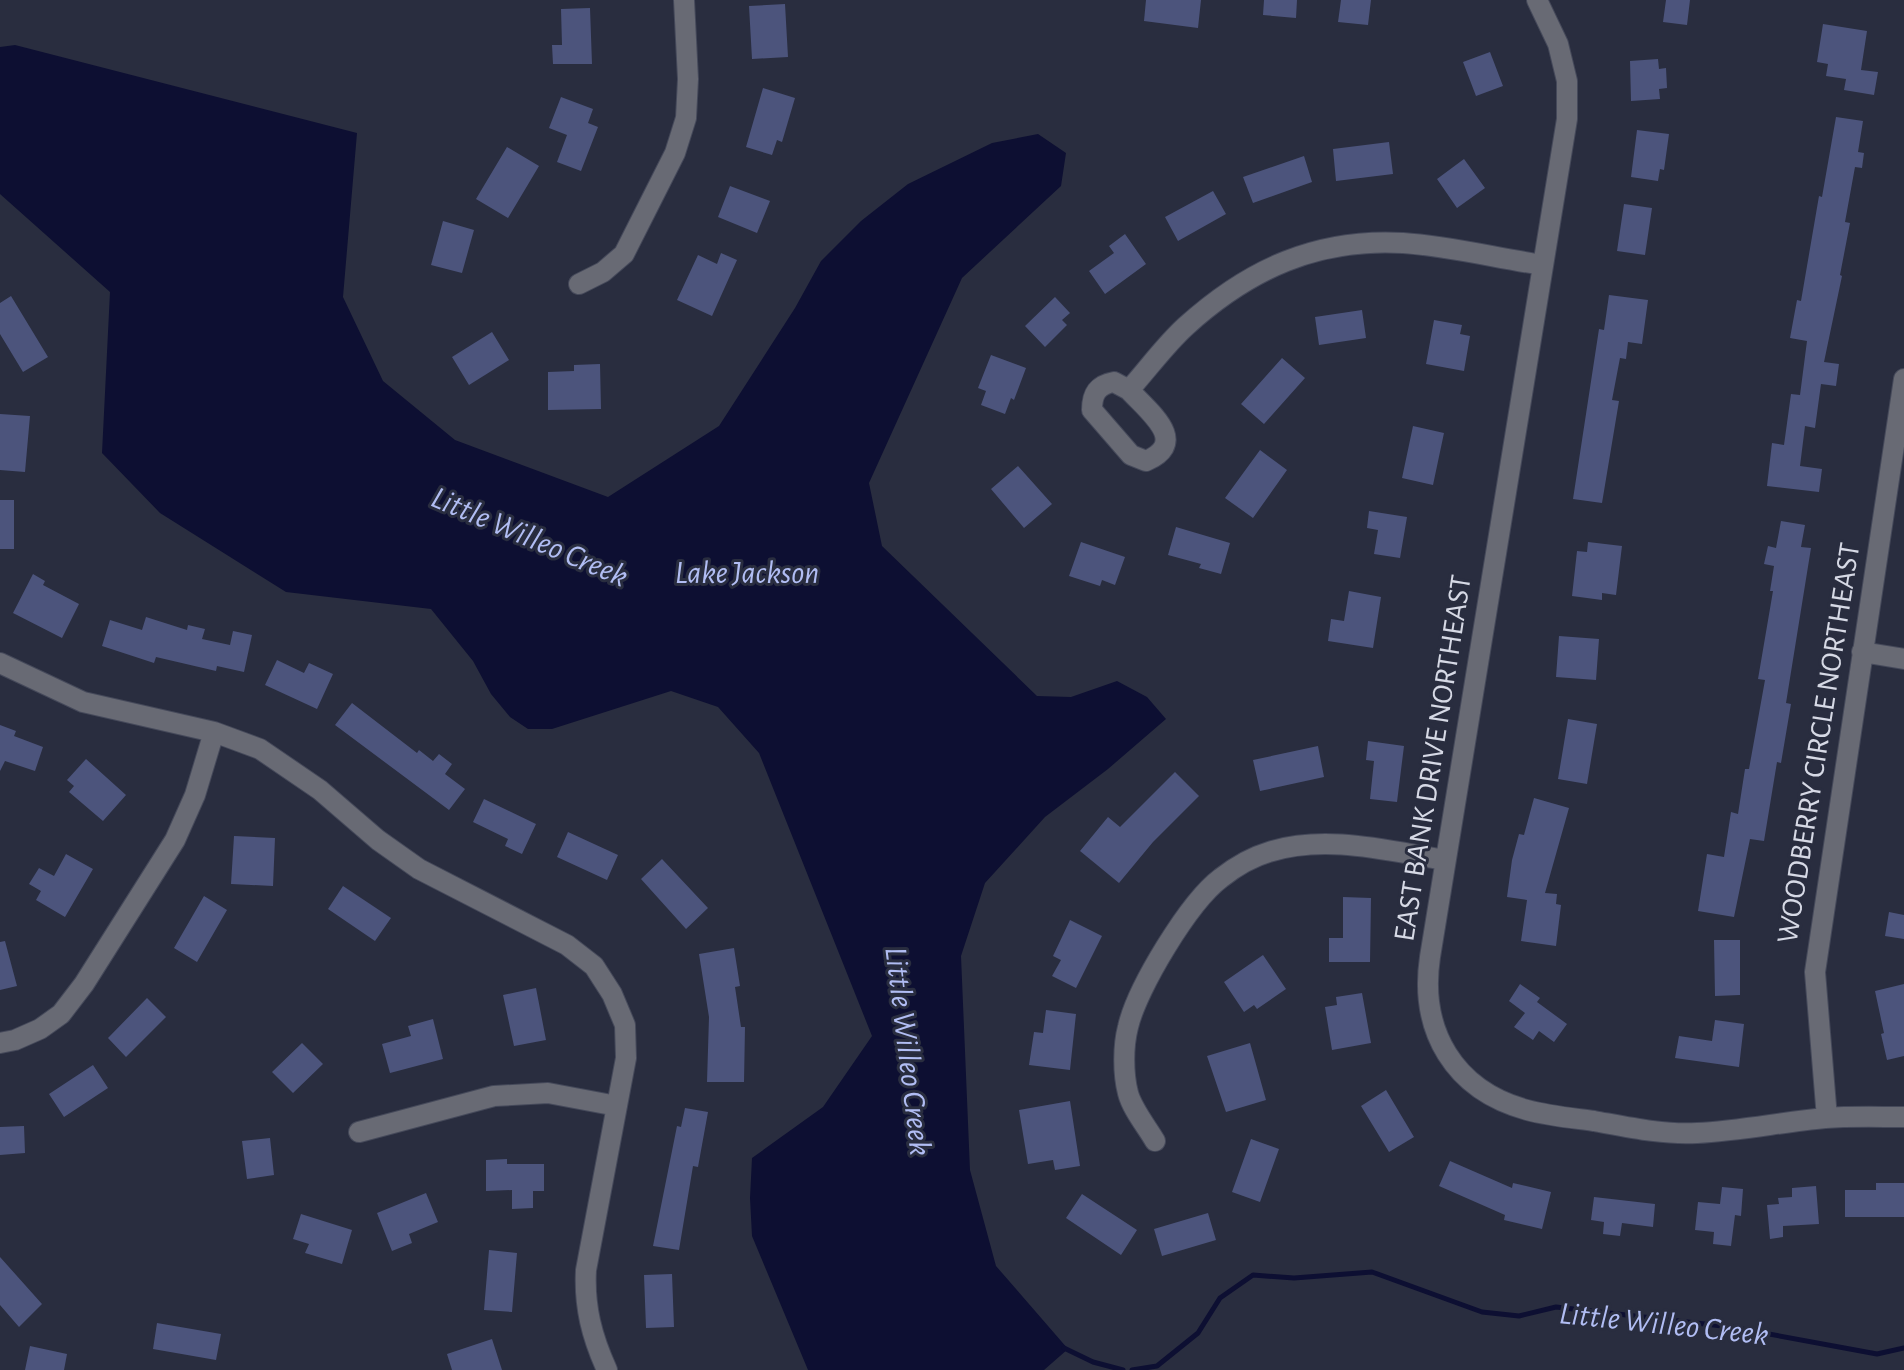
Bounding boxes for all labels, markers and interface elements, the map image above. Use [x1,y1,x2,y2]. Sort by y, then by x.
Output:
water label: Little Willeo Creek [427,481,633,593]
street label: WOODBERRY CIRCLE NORTHEAST [1772,540,1866,946]
water label: Lake Jackson [675,557,819,589]
street label: EAST BANK DRIVE NORTHEAST [1389,573,1477,943]
water label: Little Willeo Creek [879,945,937,1157]
water label: Little Willeo Creek [1558,1297,1770,1351]

